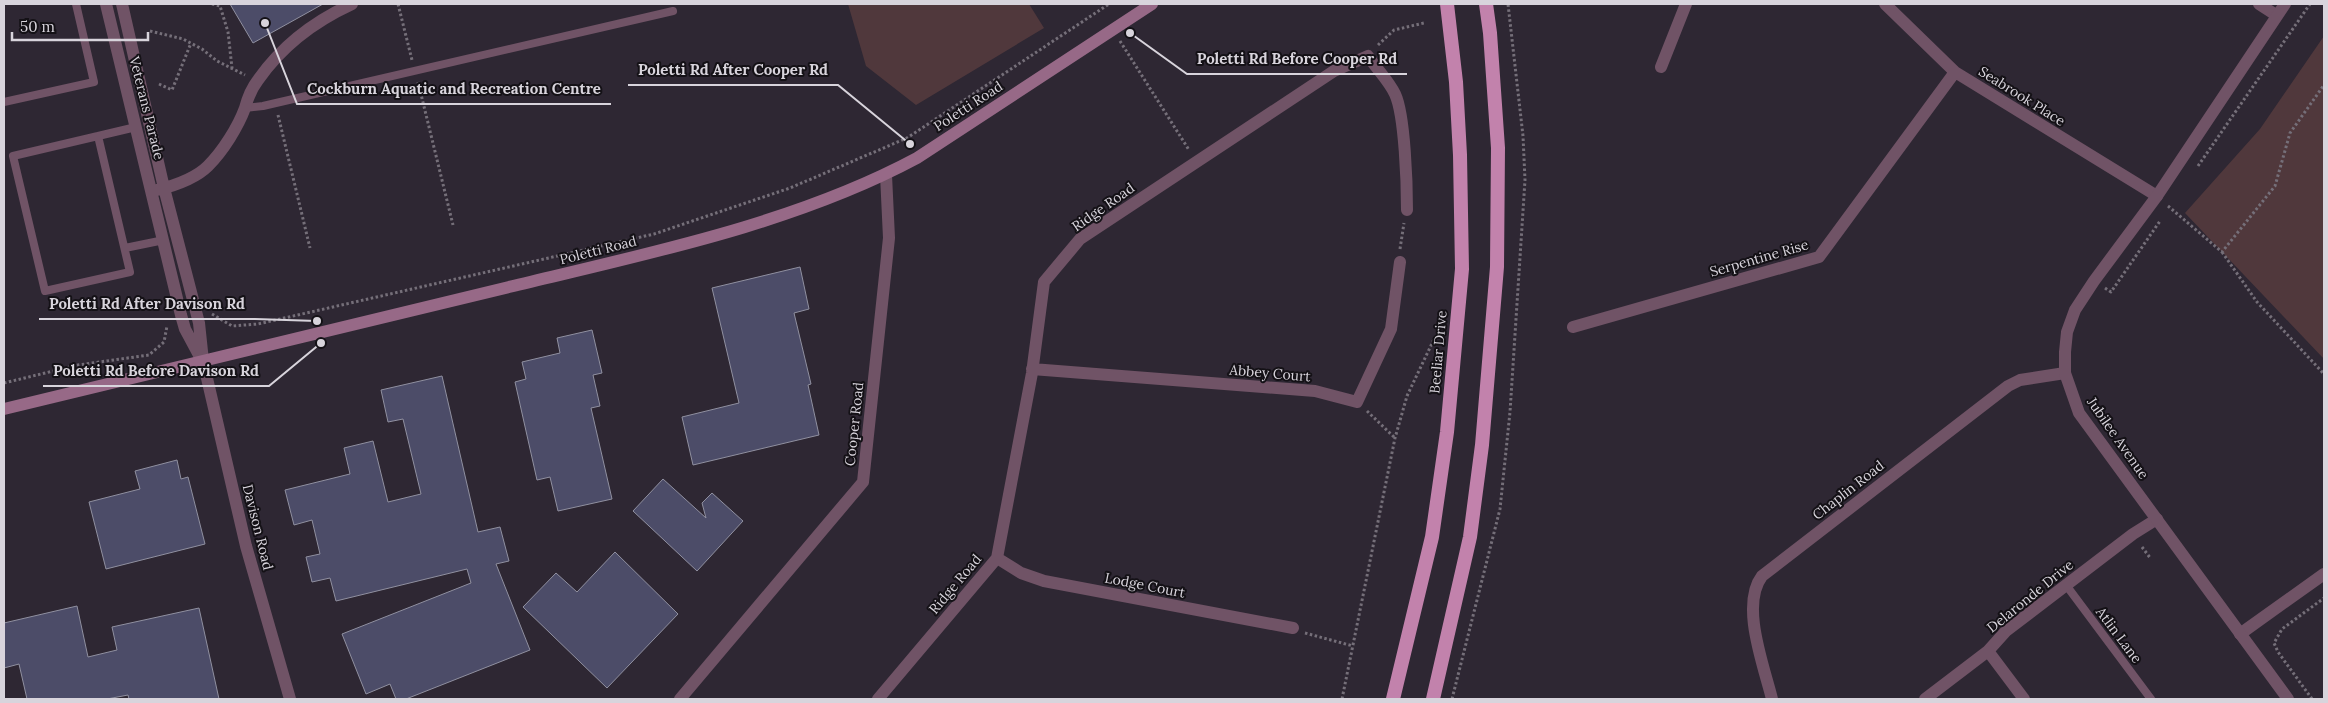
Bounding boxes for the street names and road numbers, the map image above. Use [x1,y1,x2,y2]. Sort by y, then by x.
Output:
street label: Veterans Parade [125,54,169,162]
street label: Seabrook Place [1975,62,2069,130]
street label: Poletti Road [930,77,1006,135]
street label: Ridge Road [1068,179,1138,235]
street label: Poletti Road [558,232,638,268]
street label: Serpentine Rise [1708,235,1811,281]
street label: Beeliar Drive [1425,309,1451,394]
street label: Abbey Court [1228,360,1312,386]
street label: Cooper Road [841,381,867,467]
street label: Jubilee Avenue [2083,393,2153,483]
street label: Chaplin Road [1809,456,1887,524]
street label: Davison Road [239,482,277,572]
street label: Ridge Road [925,550,985,618]
street label: Delaronde Drive [1983,555,2077,636]
street label: Lodge Court [1103,568,1187,602]
street label: Atlin Lane [2091,603,2146,667]

